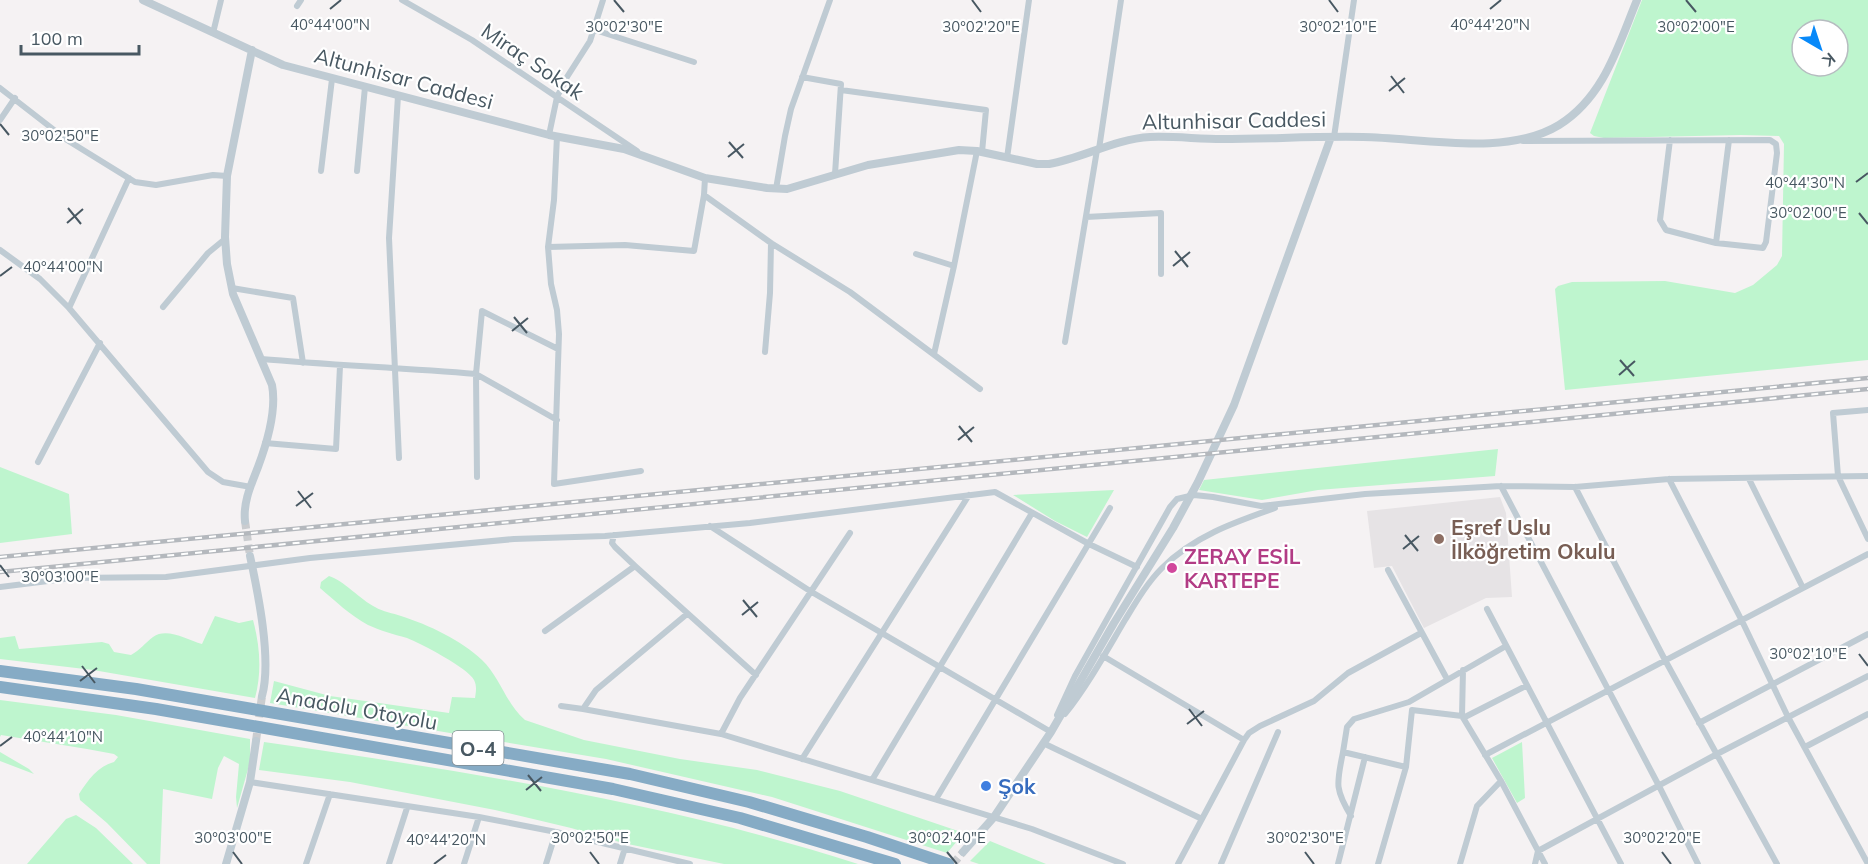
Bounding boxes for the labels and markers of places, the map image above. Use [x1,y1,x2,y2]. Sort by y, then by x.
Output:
place label: Eşref Uslu İlköğretim Okulu [1451,514,1616,564]
marker: Eşref Uslu İlköğretim Okulu [1432,532,1446,546]
place label: ZERAY ESİL KARTEPE [1184,543,1301,593]
marker: ZERAY ESİL KARTEPE [1165,561,1179,575]
place label: Şok [998,773,1036,799]
marker: Şok [979,779,993,793]

